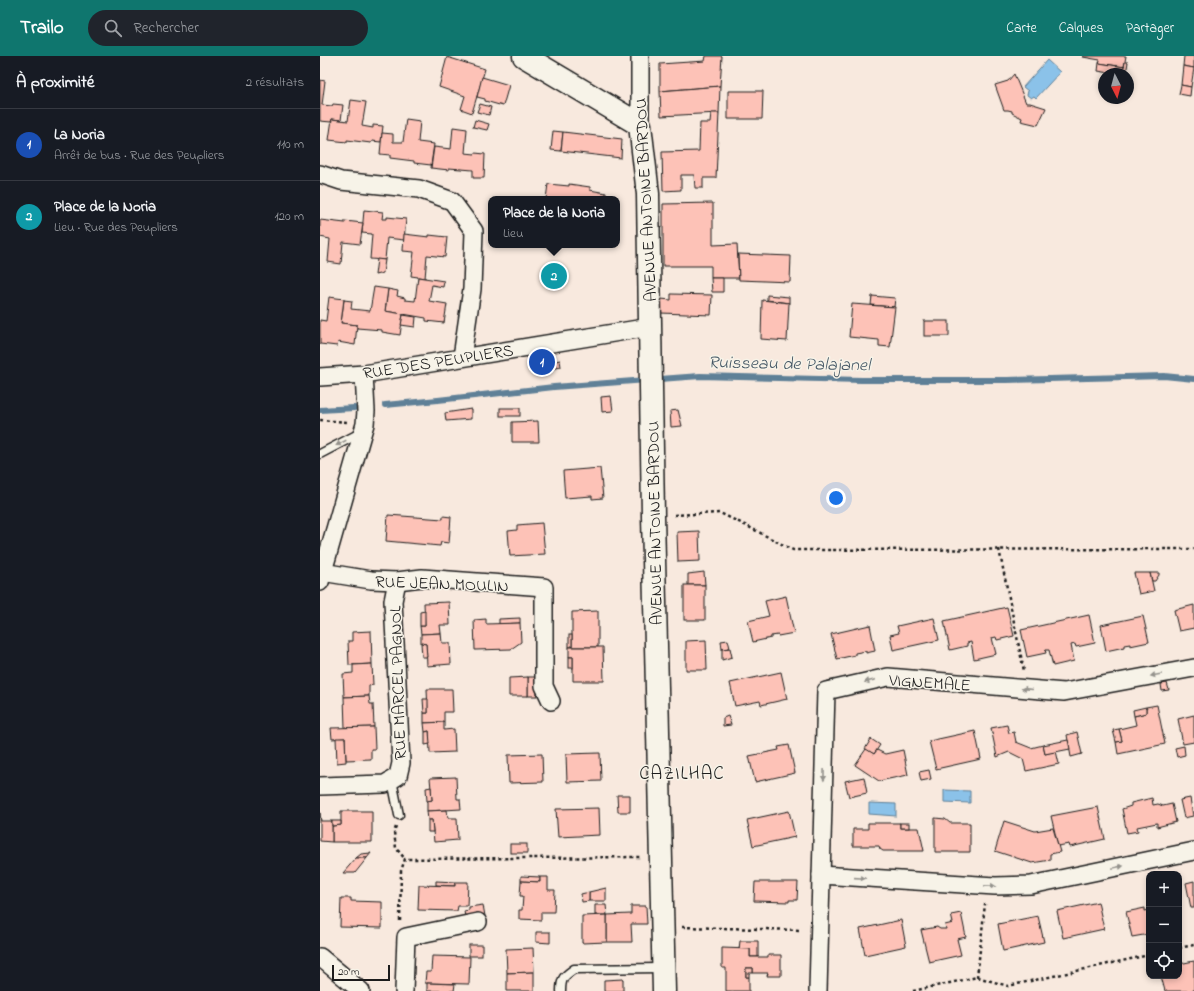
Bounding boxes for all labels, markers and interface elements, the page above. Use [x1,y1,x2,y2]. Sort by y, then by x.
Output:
search box [88,10,368,46]
text: Trailo [20,15,64,42]
icon: search [102,17,124,39]
text: Rechercher [134,17,199,39]
text: Carte [1006,18,1037,39]
text: Calques [1059,18,1104,39]
text: Partager [1126,18,1174,39]
north arrow [1098,68,1134,104]
text: À proximité [16,70,94,95]
text: 2 résultats [246,73,304,92]
street label: AVENUE ANTOINE BARDOU [629,97,664,302]
text: La Noria [54,124,105,146]
text: 1 [27,135,31,154]
text: 110 m [277,135,304,154]
text: Arrêt de bus · Rue des Peupliers [54,146,224,165]
text: Place de la Noria [54,196,156,218]
popup [488,196,620,248]
text: Place de la Noria [503,202,605,224]
text: 2 [26,207,32,226]
text: 120 m [274,207,304,226]
text: Lieu · Rue des Peupliers [54,218,178,237]
text: Lieu [503,224,523,243]
pin: 2 [541,261,567,291]
street label: RUE DES PEUPLIERS [361,338,515,387]
pin: 1 [529,347,555,377]
water label: Ruisseau de Palajanel [708,351,872,379]
street label: AVENUE ANTOINE BARDOU [641,420,670,625]
one-way arrow [336,440,347,446]
your location [826,488,846,508]
street label: RUE JEAN MOULIN [375,570,509,599]
street label: RUE MARCEL PAGNOL [383,605,414,760]
street label: VIGNEMALE [887,668,972,699]
one-way arrow [1150,672,1162,678]
one-way arrow [864,678,876,684]
one-way arrow [1021,686,1033,692]
district label: CAZILHAC [639,761,725,788]
one-way arrow [820,769,827,781]
one-way arrow [1112,864,1124,870]
map controls [1146,871,1182,979]
button: + [1146,871,1182,907]
one-way arrow [854,874,866,881]
one-way arrow [984,882,996,889]
button: − [1146,907,1182,943]
button: locate [1146,943,1182,979]
scale bar [332,963,390,982]
text: 20 m [338,964,360,980]

